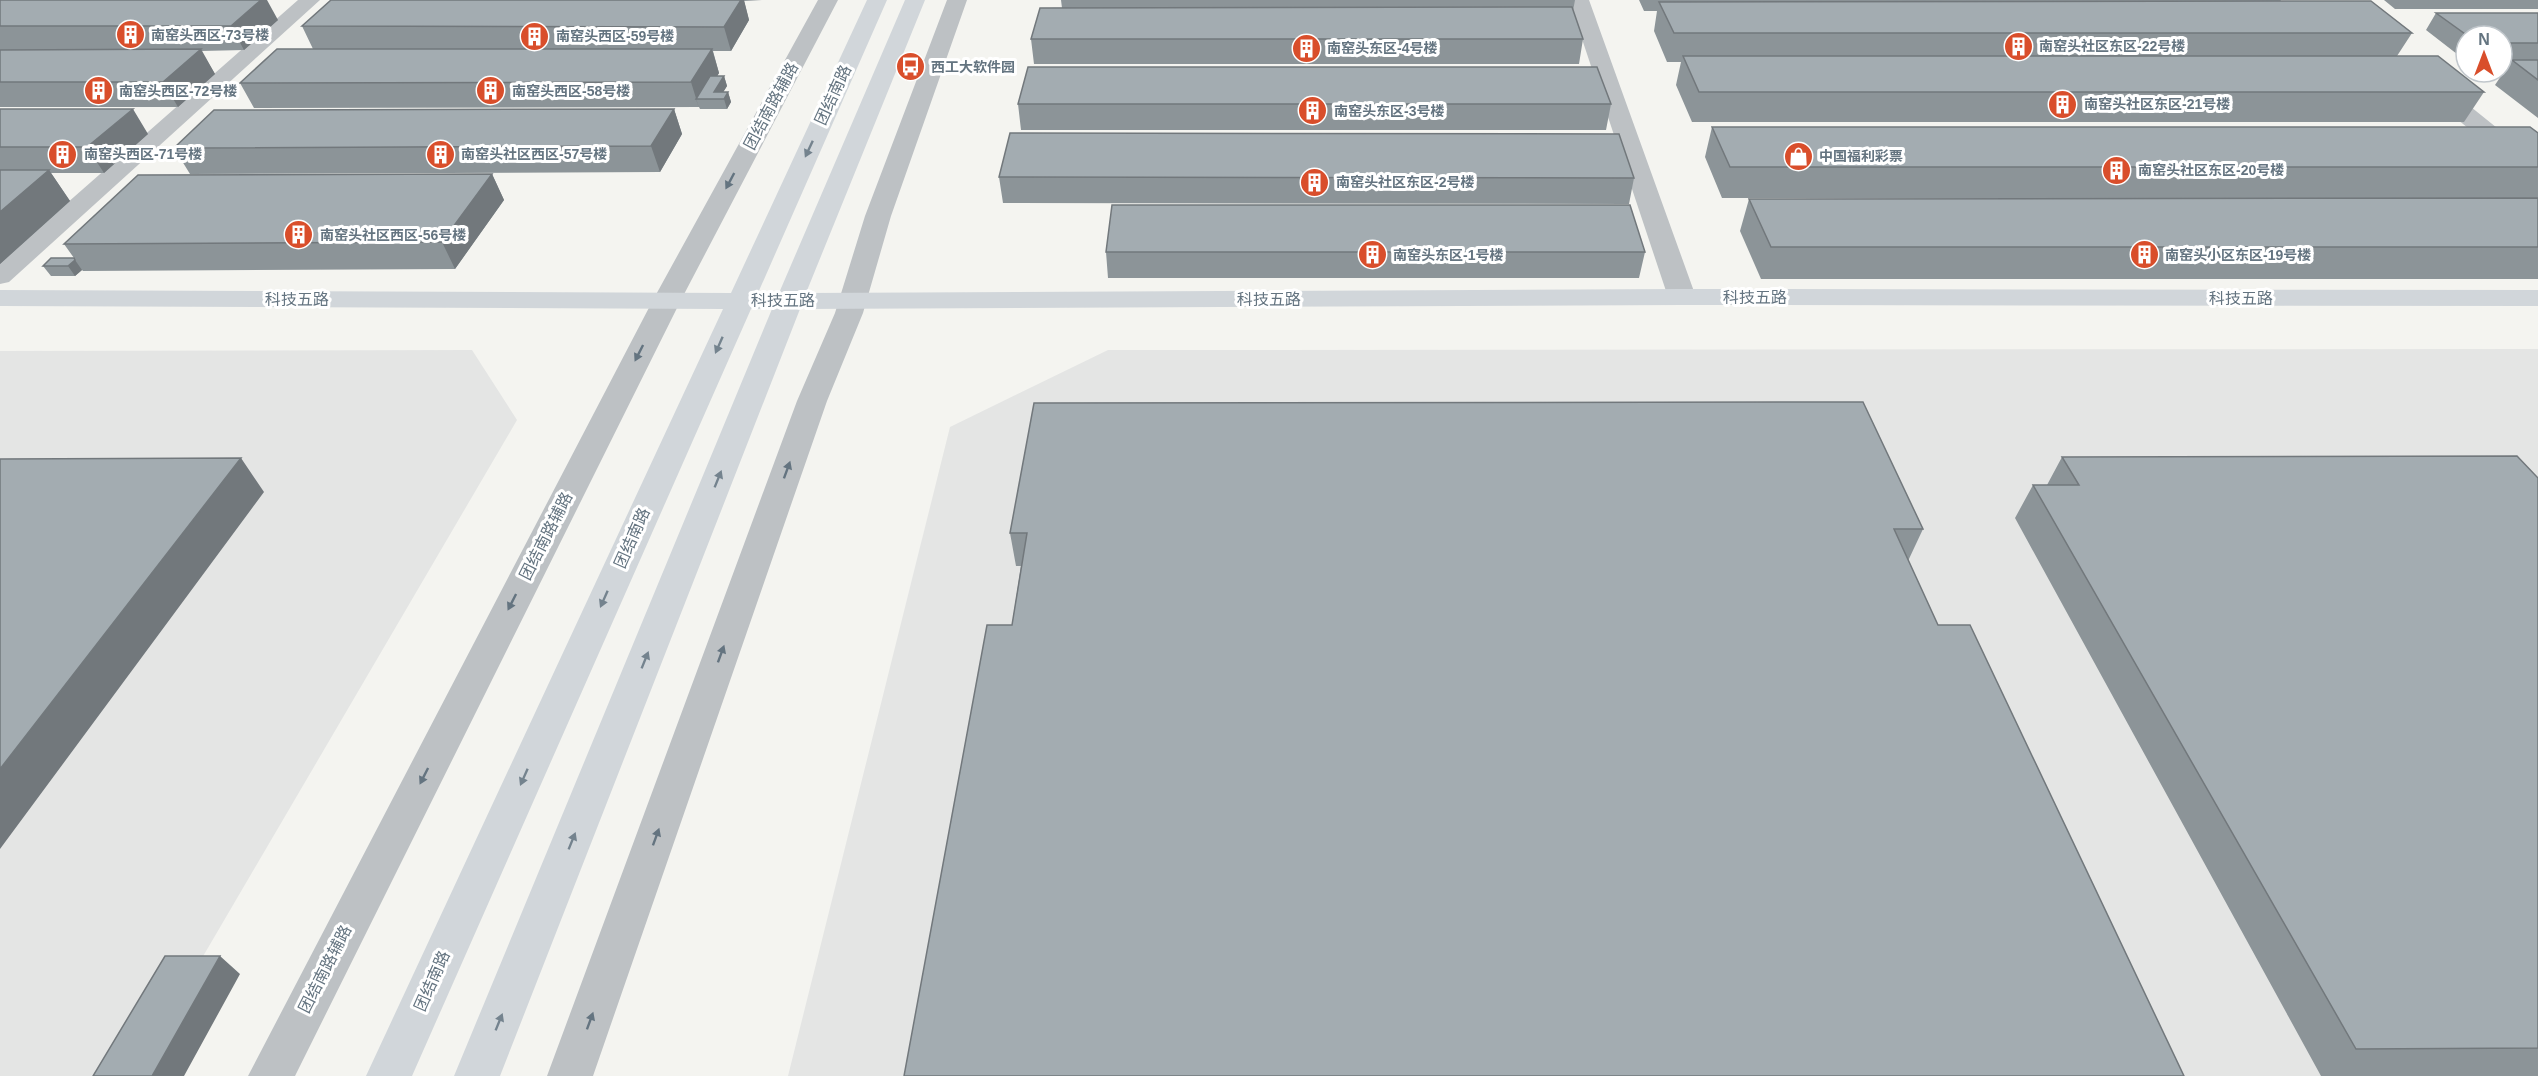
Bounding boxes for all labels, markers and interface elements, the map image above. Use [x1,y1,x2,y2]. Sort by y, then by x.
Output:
building icon: 南窑头西区-73号楼 [114,19,146,51]
building icon: 南窑头西区-59号楼 [519,20,551,52]
north arrow [2454,24,2514,84]
place label: 南窑头西区-73号楼 [151,27,269,43]
place label: 南窑头西区-59号楼 [556,28,674,44]
building icon: 南窑头社区东区-22号楼 [2002,30,2034,62]
text: N [2478,31,2490,48]
building icon: 南窑头东区-4号楼 [1290,32,1322,64]
place label: 南窑头社区东区-22号楼 [2039,38,2185,54]
place label: 南窑头东区-4号楼 [1327,40,1437,56]
bus stop icon: 西工大软件园 [894,51,926,83]
place label: 西工大软件园 [931,59,1015,75]
street label: 团结南路辅路 [741,60,801,152]
street label: 团结南路 [812,62,854,128]
building icon: 南窑头西区-72号楼 [82,75,114,107]
building icon: 南窑头西区-58号楼 [475,75,507,107]
place label: 南窑头西区-72号楼 [119,83,237,99]
place label: 南窑头西区-58号楼 [512,83,630,99]
building icon: 南窑头社区东区-21号楼 [2047,88,2079,120]
building icon: 南窑头东区-3号楼 [1297,95,1329,127]
place label: 南窑头社区东区-21号楼 [2084,96,2230,112]
place label: 南窑头东区-3号楼 [1334,103,1444,119]
building icon: 南窑头西区-71号楼 [47,138,79,170]
building icon: 南窑头社区西区-57号楼 [424,138,456,170]
one-way arrow [804,140,813,157]
shop icon: 中国福利彩票 [1782,140,1814,172]
place label: 南窑头西区-71号楼 [84,146,202,162]
place label: 南窑头社区西区-57号楼 [461,146,607,162]
place label: 中国福利彩票 [1819,148,1903,164]
building icon: 南窑头社区东区-20号楼 [2101,154,2133,186]
place label: 南窑头社区东区-20号楼 [2138,162,2284,178]
building icon: 南窑头社区东区-2号楼 [1299,166,1331,198]
one-way arrow [725,173,735,190]
place label: 南窑头社区东区-2号楼 [1336,174,1474,190]
building icon: 南窑头社区西区-56号楼 [283,219,315,251]
place label: 南窑头社区西区-56号楼 [320,227,466,243]
building icon: 南窑头东区-1号楼 [1356,239,1388,271]
building icon: 南窑头小区东区-19号楼 [2128,239,2160,271]
place label: 南窑头东区-1号楼 [1393,247,1503,263]
place label: 南窑头小区东区-19号楼 [2165,247,2311,263]
street label: 科技五路 [1723,289,1787,306]
street label: 科技五路 [2209,290,2273,307]
street label: 科技五路 [265,291,329,308]
street label: 科技五路 [1237,291,1301,308]
street label: 科技五路 [751,292,815,309]
one-way arrow [714,336,723,354]
one-way arrow [634,345,644,362]
one-way arrow [782,461,792,479]
one-way arrow [713,470,723,488]
street label: 团结南路辅路 [517,489,575,583]
street label: 团结南路 [611,505,653,571]
one-way arrow [600,591,609,608]
one-way arrow [508,593,518,611]
one-way arrow [717,645,727,663]
one-way arrow [641,651,650,669]
one-way arrow [419,767,429,784]
one-way arrow [519,768,528,786]
one-way arrow [651,828,661,846]
one-way arrow [568,832,577,850]
street label: 团结南路辅路 [296,922,354,1016]
street label: 团结南路 [411,948,453,1014]
one-way arrow [494,1012,504,1030]
one-way arrow [586,1012,596,1030]

